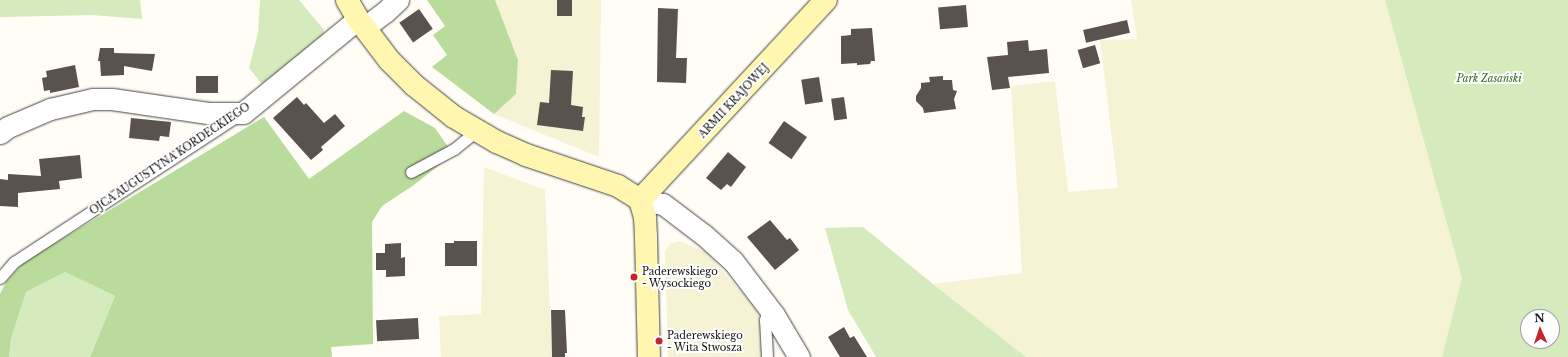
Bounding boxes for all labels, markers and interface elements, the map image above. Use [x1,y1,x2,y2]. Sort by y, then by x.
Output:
street label: ARMII KRAJOWEJ [697,61,771,141]
park label: Park Zasański [1456,73,1522,85]
street label: OJCA AUGUSTYNA KORDECKIEGO [87,100,253,218]
place label: Paderewskiego - Wysockiego [642,265,718,288]
marker: Paderewskiego - Wysockiego [629,272,639,282]
north arrow [1520,309,1560,349]
text: N [1534,311,1545,325]
place label: Paderewskiego - Wita Stwosza [667,329,743,352]
marker: Paderewskiego - Wita Stwosza [654,336,664,346]

